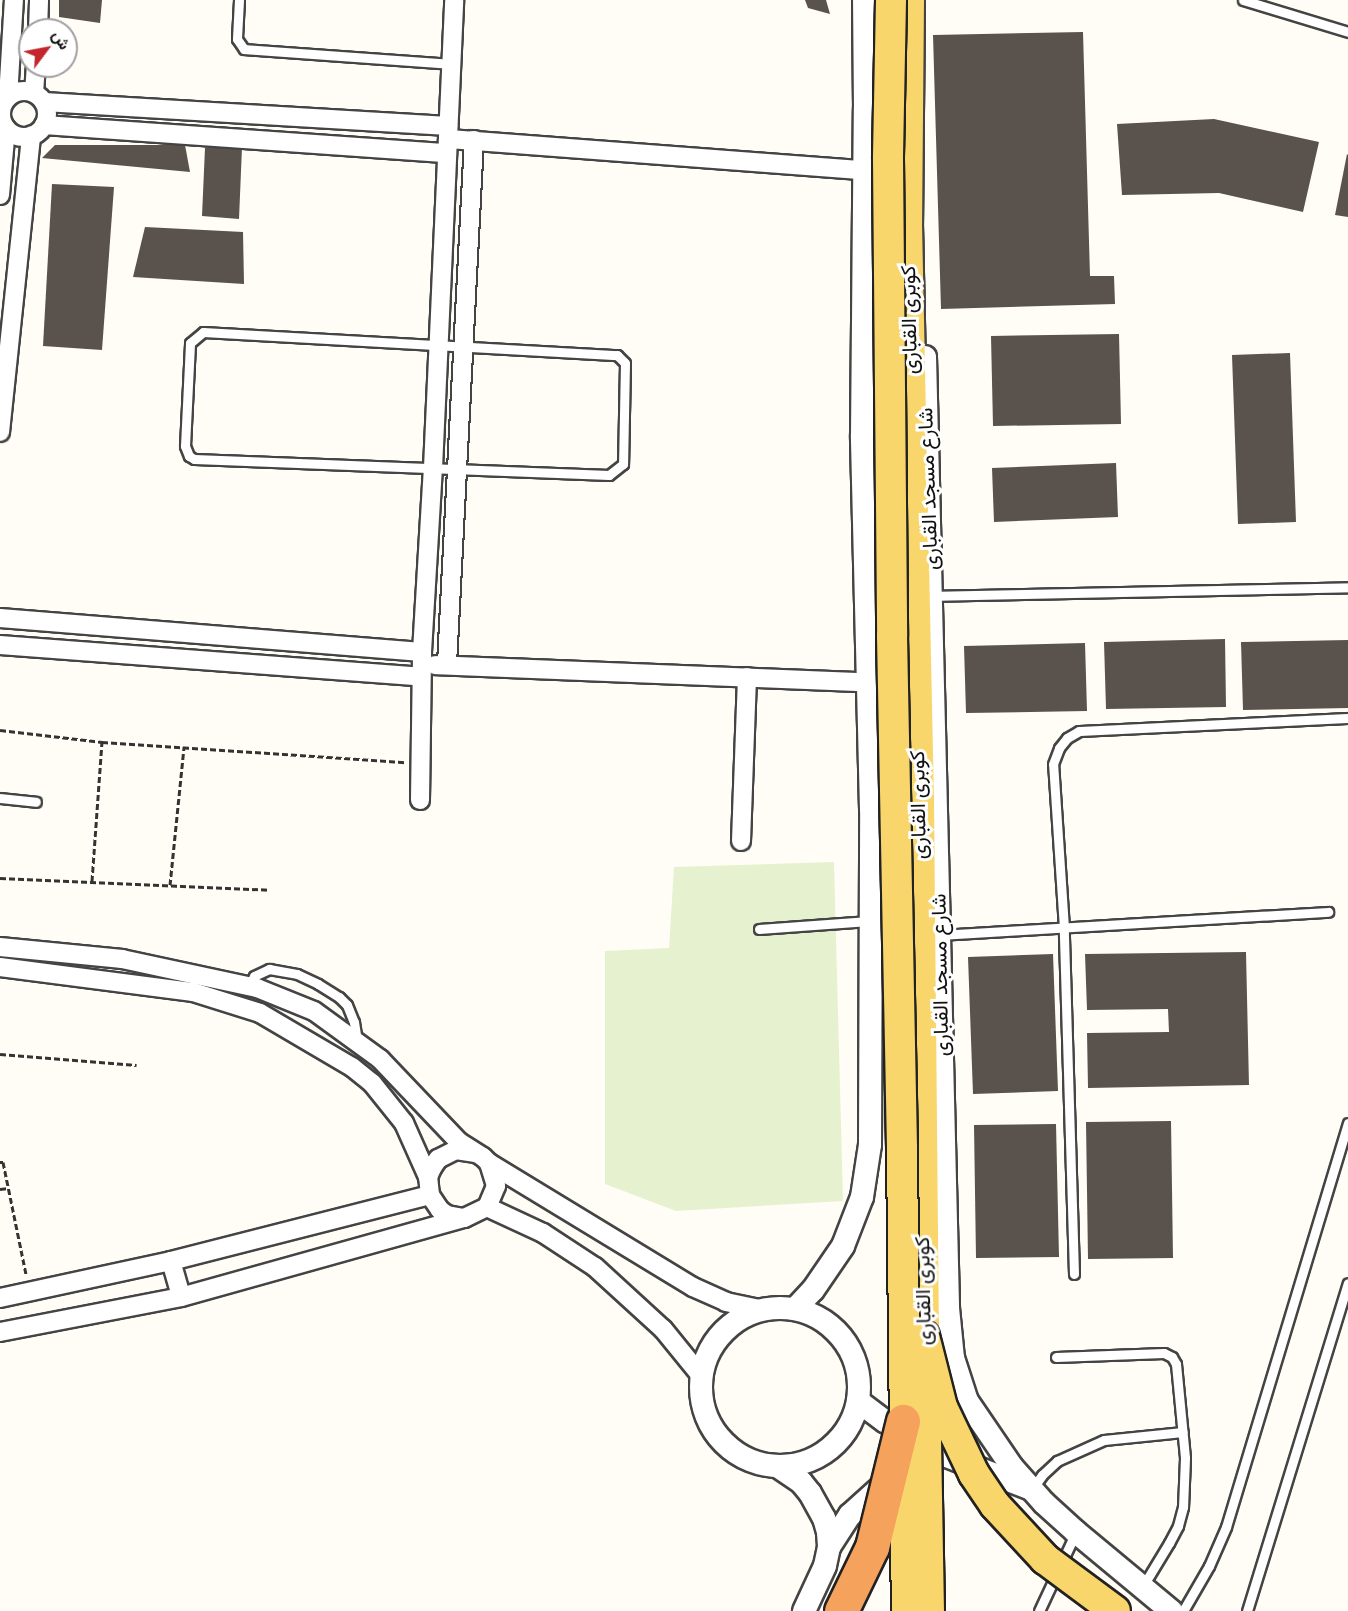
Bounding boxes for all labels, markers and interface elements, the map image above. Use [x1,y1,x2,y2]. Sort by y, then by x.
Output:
north arrow [18,18,78,78]
text: ش [48,26,75,53]
street label: كوبرى القبارى [895,265,923,375]
street label: شارع مسجد القبارى [913,407,943,571]
street label: كوبرى القبارى [904,750,932,860]
street label: شارع مسجد القبارى [926,893,954,1057]
street label: كوبرى القبارى [909,1236,937,1346]

